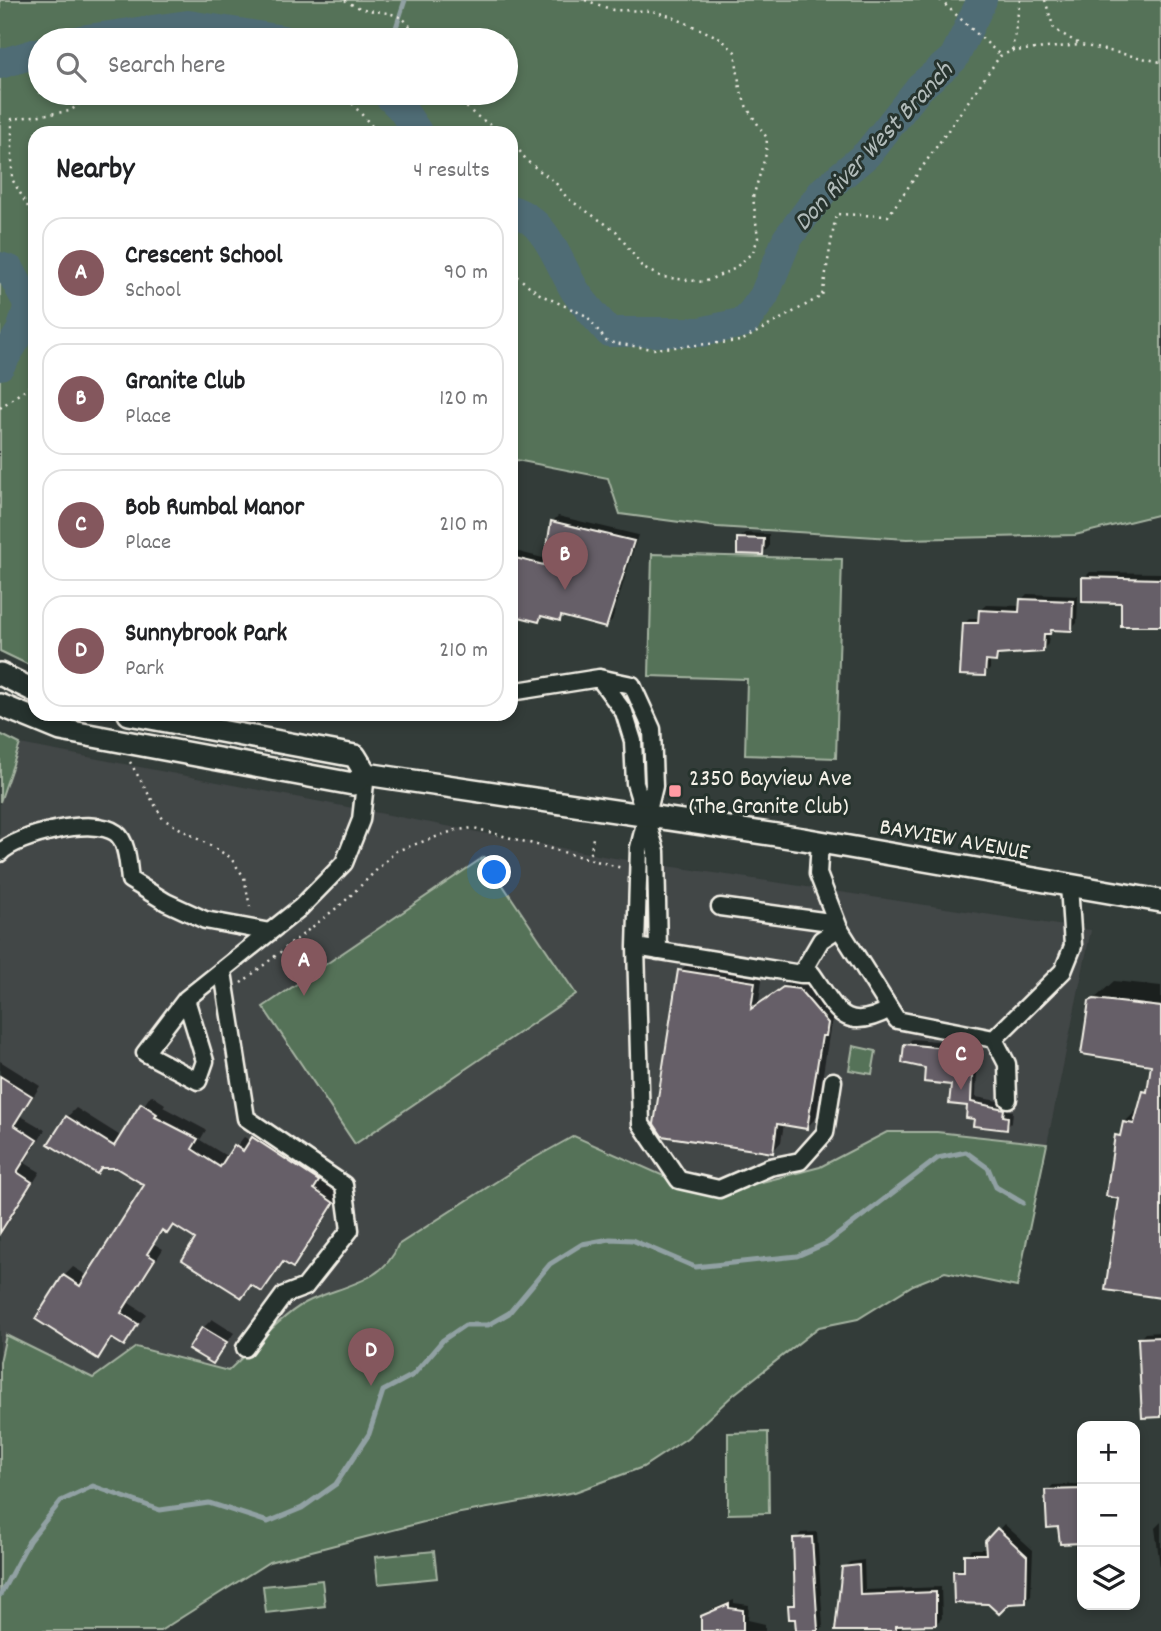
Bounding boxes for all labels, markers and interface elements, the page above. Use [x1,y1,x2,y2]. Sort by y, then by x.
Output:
search box [28,28,518,105]
icon: search [52,48,90,86]
text: Search here [108,48,226,85]
water label: Don River West Branch [786,54,964,240]
text: Nearby [56,150,134,193]
text: 4 results [413,155,490,188]
text: Crescent School [125,238,282,275]
text: A [75,257,87,290]
text: 90 m [444,257,488,290]
text: School [125,275,181,308]
text: Granite Club [125,364,245,401]
text: B [76,383,86,416]
text: 120 m [439,383,488,416]
text: Place [125,401,171,434]
text: Bob Rumbal Manor [125,490,304,527]
text: C [75,509,87,542]
text: 210 m [439,509,488,542]
text: Place [125,527,171,560]
pin: B [542,532,588,590]
text: Sunnybrook Park [125,616,287,653]
text: D [75,635,87,668]
text: 210 m [439,635,488,668]
text: Park [125,653,164,686]
place label: 2350 Bayview Ave (The Granite Club) [689,763,852,825]
marker: 2350 Bayview Ave (The Granite Club) [667,783,683,799]
street label: BAYVIEW AVENUE [877,811,1033,871]
your location [477,855,511,889]
pin: A [281,938,327,996]
pin: C [938,1032,984,1090]
pin: D [348,1328,394,1386]
map controls [1077,1421,1140,1610]
button: + [1077,1421,1140,1484]
button: − [1077,1484,1140,1547]
button: layers [1077,1547,1140,1610]

